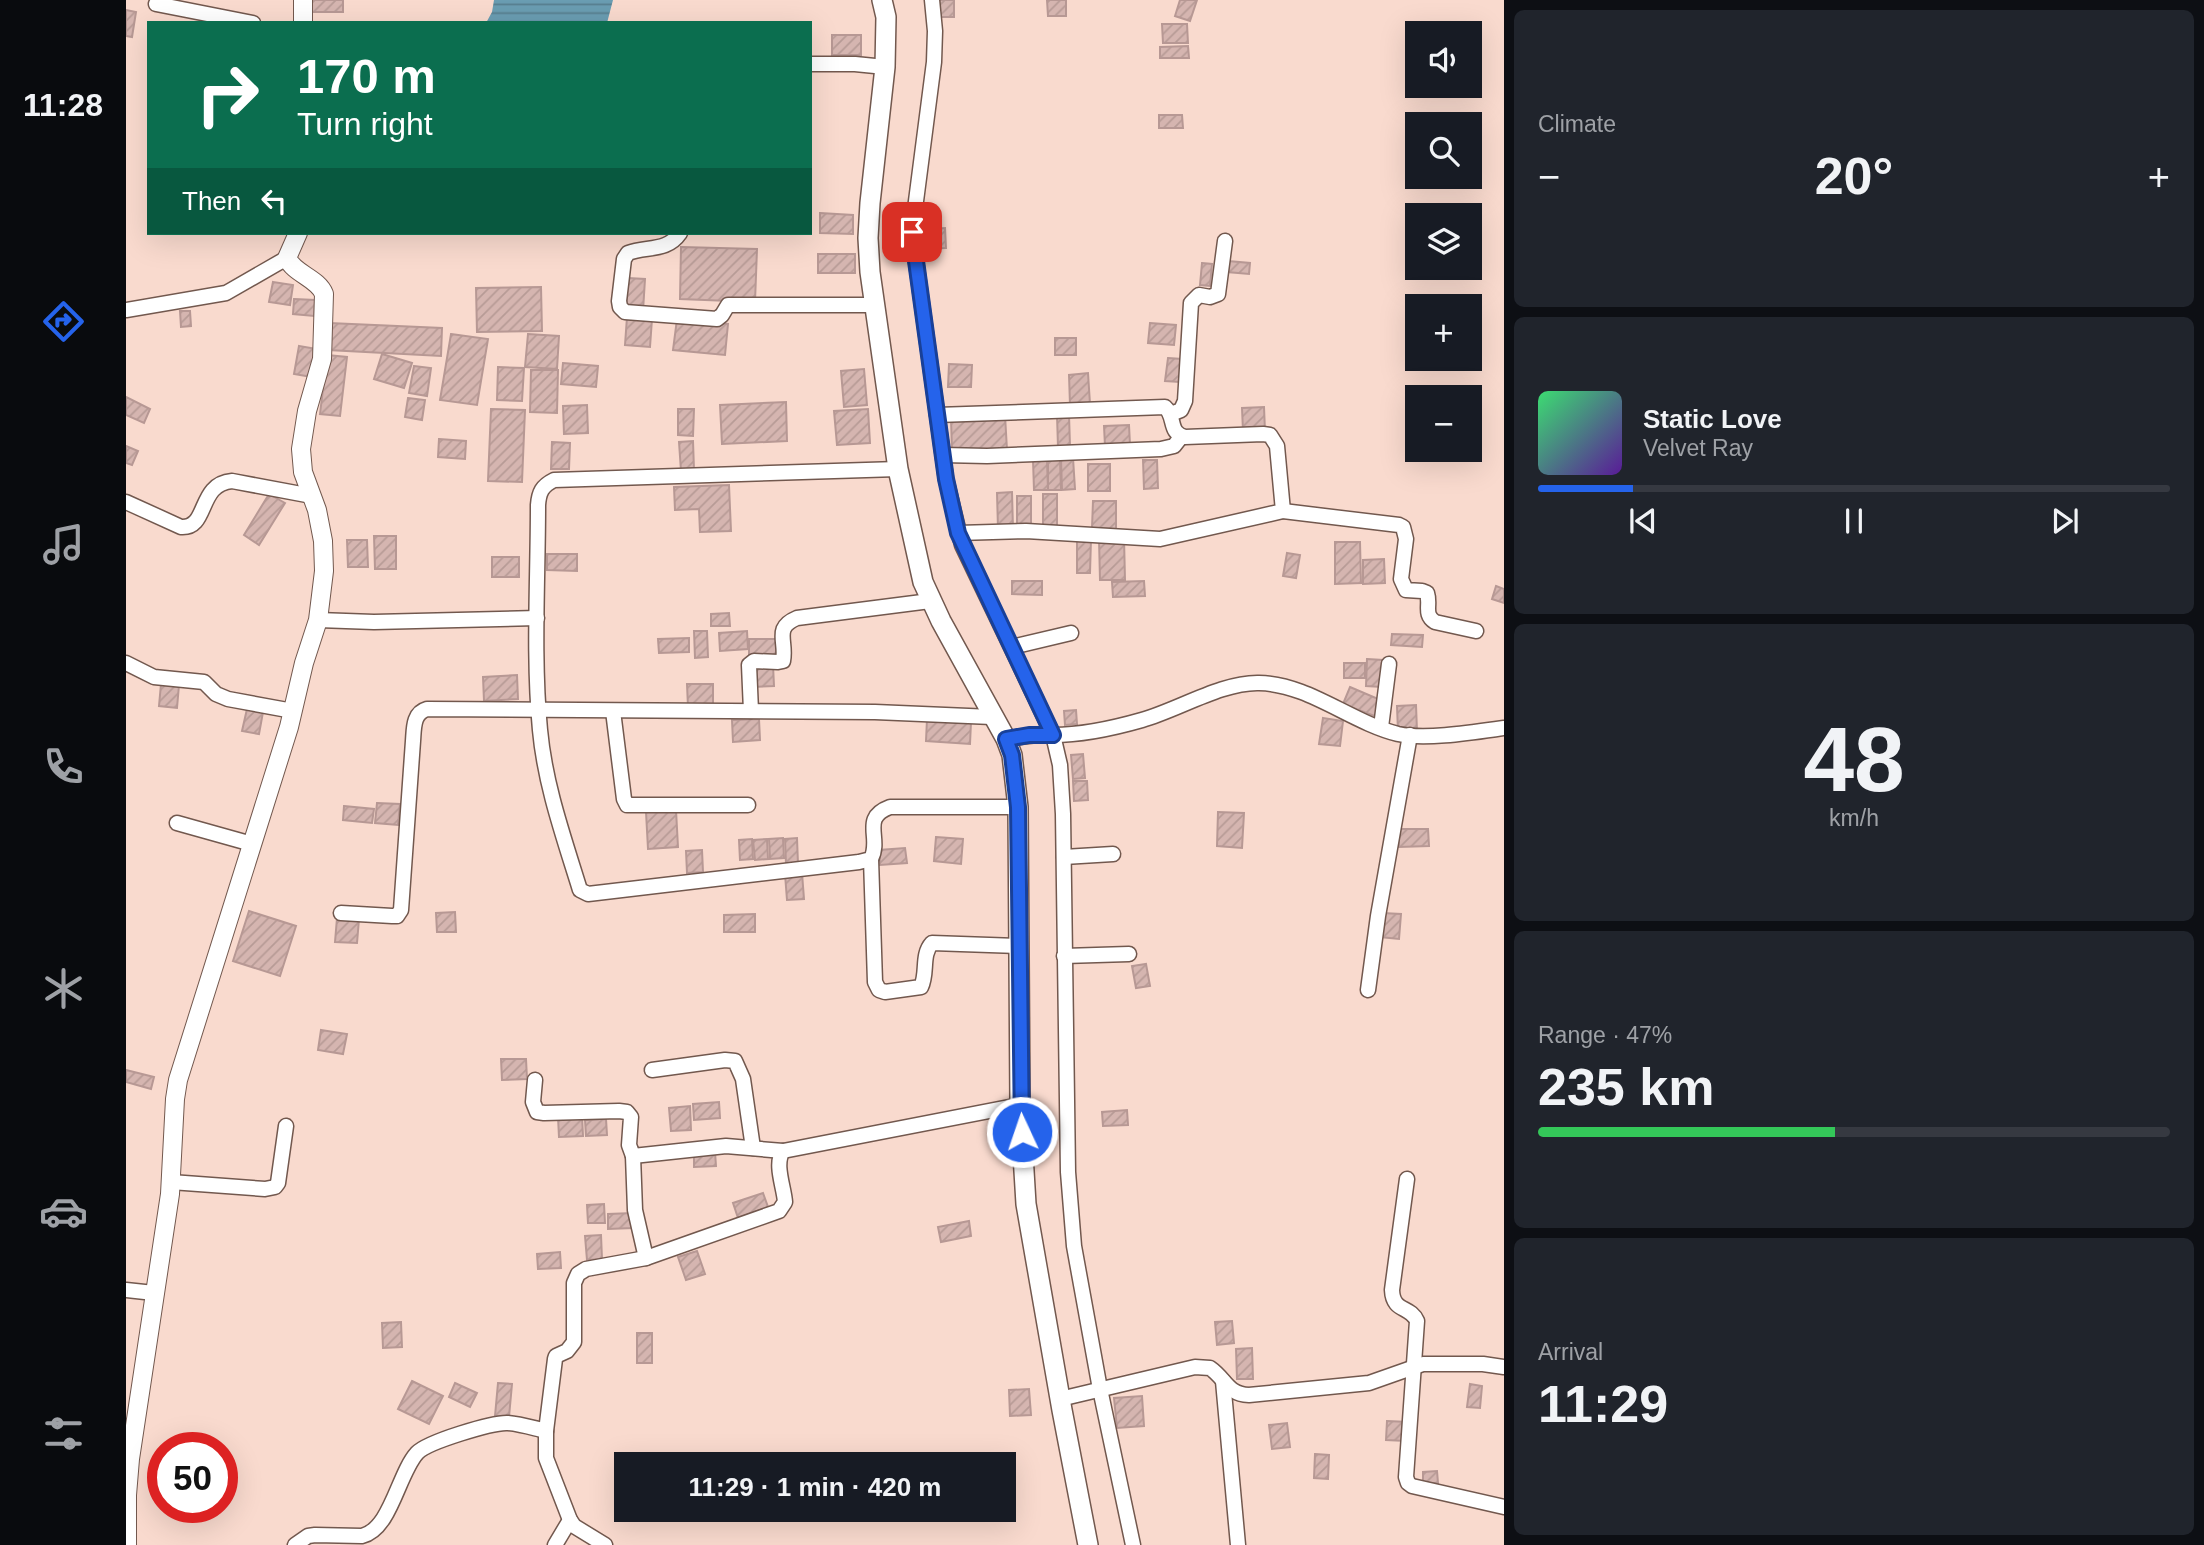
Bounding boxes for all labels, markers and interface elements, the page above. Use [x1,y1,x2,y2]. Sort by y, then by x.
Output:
map controls [1405,21,1482,462]
button: sound [1405,21,1482,98]
icon: right [182,49,273,140]
text: 170 m [297,49,436,103]
text: 11:28 [23,87,103,123]
text: Turn right [297,106,433,142]
text: Climate [1538,111,1616,137]
button: search [1405,112,1482,189]
text: 20° [1815,147,1893,205]
text: − [1538,156,1560,198]
text: + [2148,156,2170,198]
icon: left [255,182,293,220]
text: Then [182,186,241,216]
pin [882,202,942,262]
button: layers [1405,203,1482,280]
icon: arrive [893,213,931,251]
button: + [1405,294,1482,371]
icon: directions [39,297,88,346]
button: − [1405,385,1482,462]
text: Static Love [1643,404,1782,434]
text: Velvet Ray [1643,435,1753,461]
icon: previous [1624,502,1662,540]
icon: pause [1835,502,1873,540]
icon: next [2046,502,2084,540]
icon: music [39,520,88,569]
text: 48 [1803,709,1905,810]
icon: phone [39,742,88,791]
text: km/h [1829,805,1879,831]
icon: climate [39,964,88,1013]
text: Range · 47% [1538,1022,1672,1048]
text: 235 km [1538,1058,1714,1116]
position arrow [985,1095,1059,1169]
icon: car [39,1187,88,1236]
text: Arrival [1538,1339,1603,1365]
text: 11:29 [1538,1375,1668,1433]
icon: filters [39,1409,88,1458]
speed limit sign: 50 [147,1432,238,1523]
text: 11:29 · 1 min · 420 m [689,1472,941,1502]

